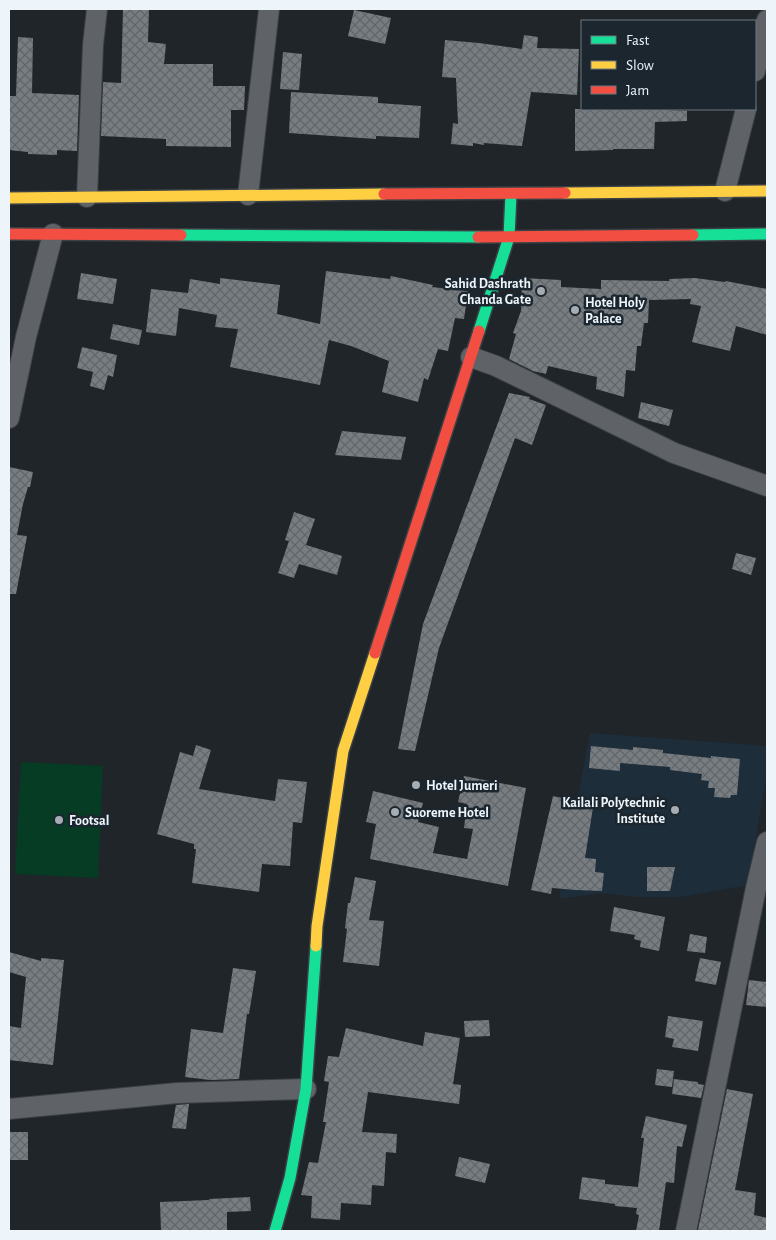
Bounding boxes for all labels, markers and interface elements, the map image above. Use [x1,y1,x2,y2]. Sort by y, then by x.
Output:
legend [581,20,756,110]
text: Fast [626,33,650,48]
text: Slow [626,58,654,73]
text: Jam [626,83,649,98]
place label: Sahid Dashrath Chanda Gate [445,277,531,307]
marker: Sahid Dashrath Chanda Gate [535,285,547,297]
place label: Hotel Holy Palace [585,296,645,326]
marker: Hotel Holy Palace [569,304,581,316]
marker: Hotel Jumeri [410,779,422,791]
place label: Hotel Jumeri [426,779,498,793]
place label: Kailali Polytechnic Institute [562,796,666,826]
marker: Kailali Polytechnic Institute [669,804,681,816]
marker: Suoreme Hotel [389,806,401,818]
place label: Suoreme Hotel [405,806,489,820]
marker: Footsal [53,814,65,826]
place label: Footsal [69,814,109,828]

